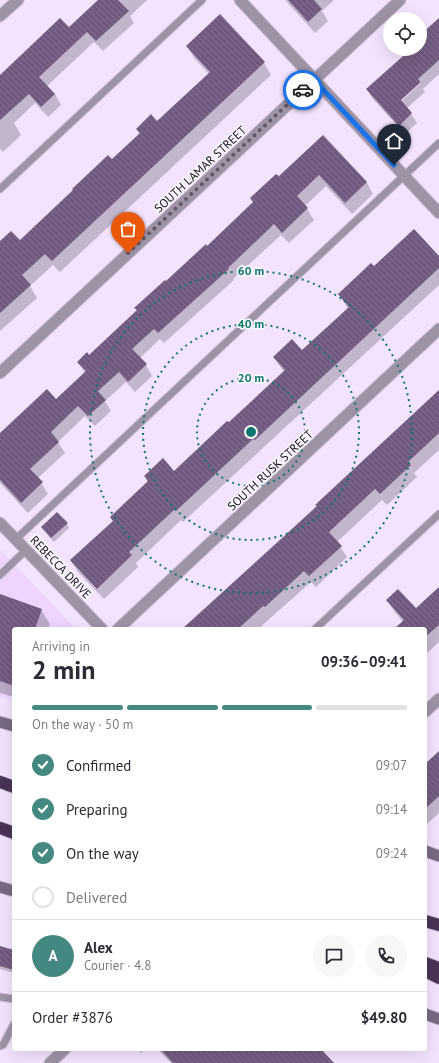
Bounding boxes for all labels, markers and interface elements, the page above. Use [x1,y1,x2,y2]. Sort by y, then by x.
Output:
map controls [383,12,427,56]
button: locate [383,12,427,56]
courier [283,70,323,110]
icon: car [292,79,314,101]
street label: SOUTH LAMAR STREET [151,122,249,215]
pin [377,124,411,165]
icon: home [383,130,405,152]
pin [111,212,145,253]
icon: bag [117,218,139,240]
text: 60 m [238,263,264,278]
text: 40 m [238,316,264,331]
text: 20 m [238,370,264,385]
centre of rings [244,425,258,439]
street label: SOUTH RUSK STREET [224,426,316,514]
street label: REBECCA DRIVE [27,532,95,602]
text: Arriving in [32,638,90,655]
text: 09:36–09:41 [321,652,407,671]
text: 2 min [32,653,95,686]
text: On the way · 50 m [32,716,133,733]
icon: check [32,754,54,776]
text: Confirmed [66,756,131,775]
text: 09:07 [376,757,407,774]
icon: check [32,798,54,820]
text: Preparing [66,800,128,819]
text: 09:14 [376,801,407,818]
icon: check [32,842,54,864]
text: On the way [66,844,139,863]
text: 09:24 [376,845,407,862]
text: Delivered [66,888,127,907]
button: chat [313,935,355,977]
button: phone [365,935,407,977]
text: Alex [84,938,113,957]
text: A [48,946,58,965]
text: Courier · 4.8 [84,957,151,974]
text: Order #3876 [32,1008,113,1027]
text: $49.80 [361,1008,407,1027]

